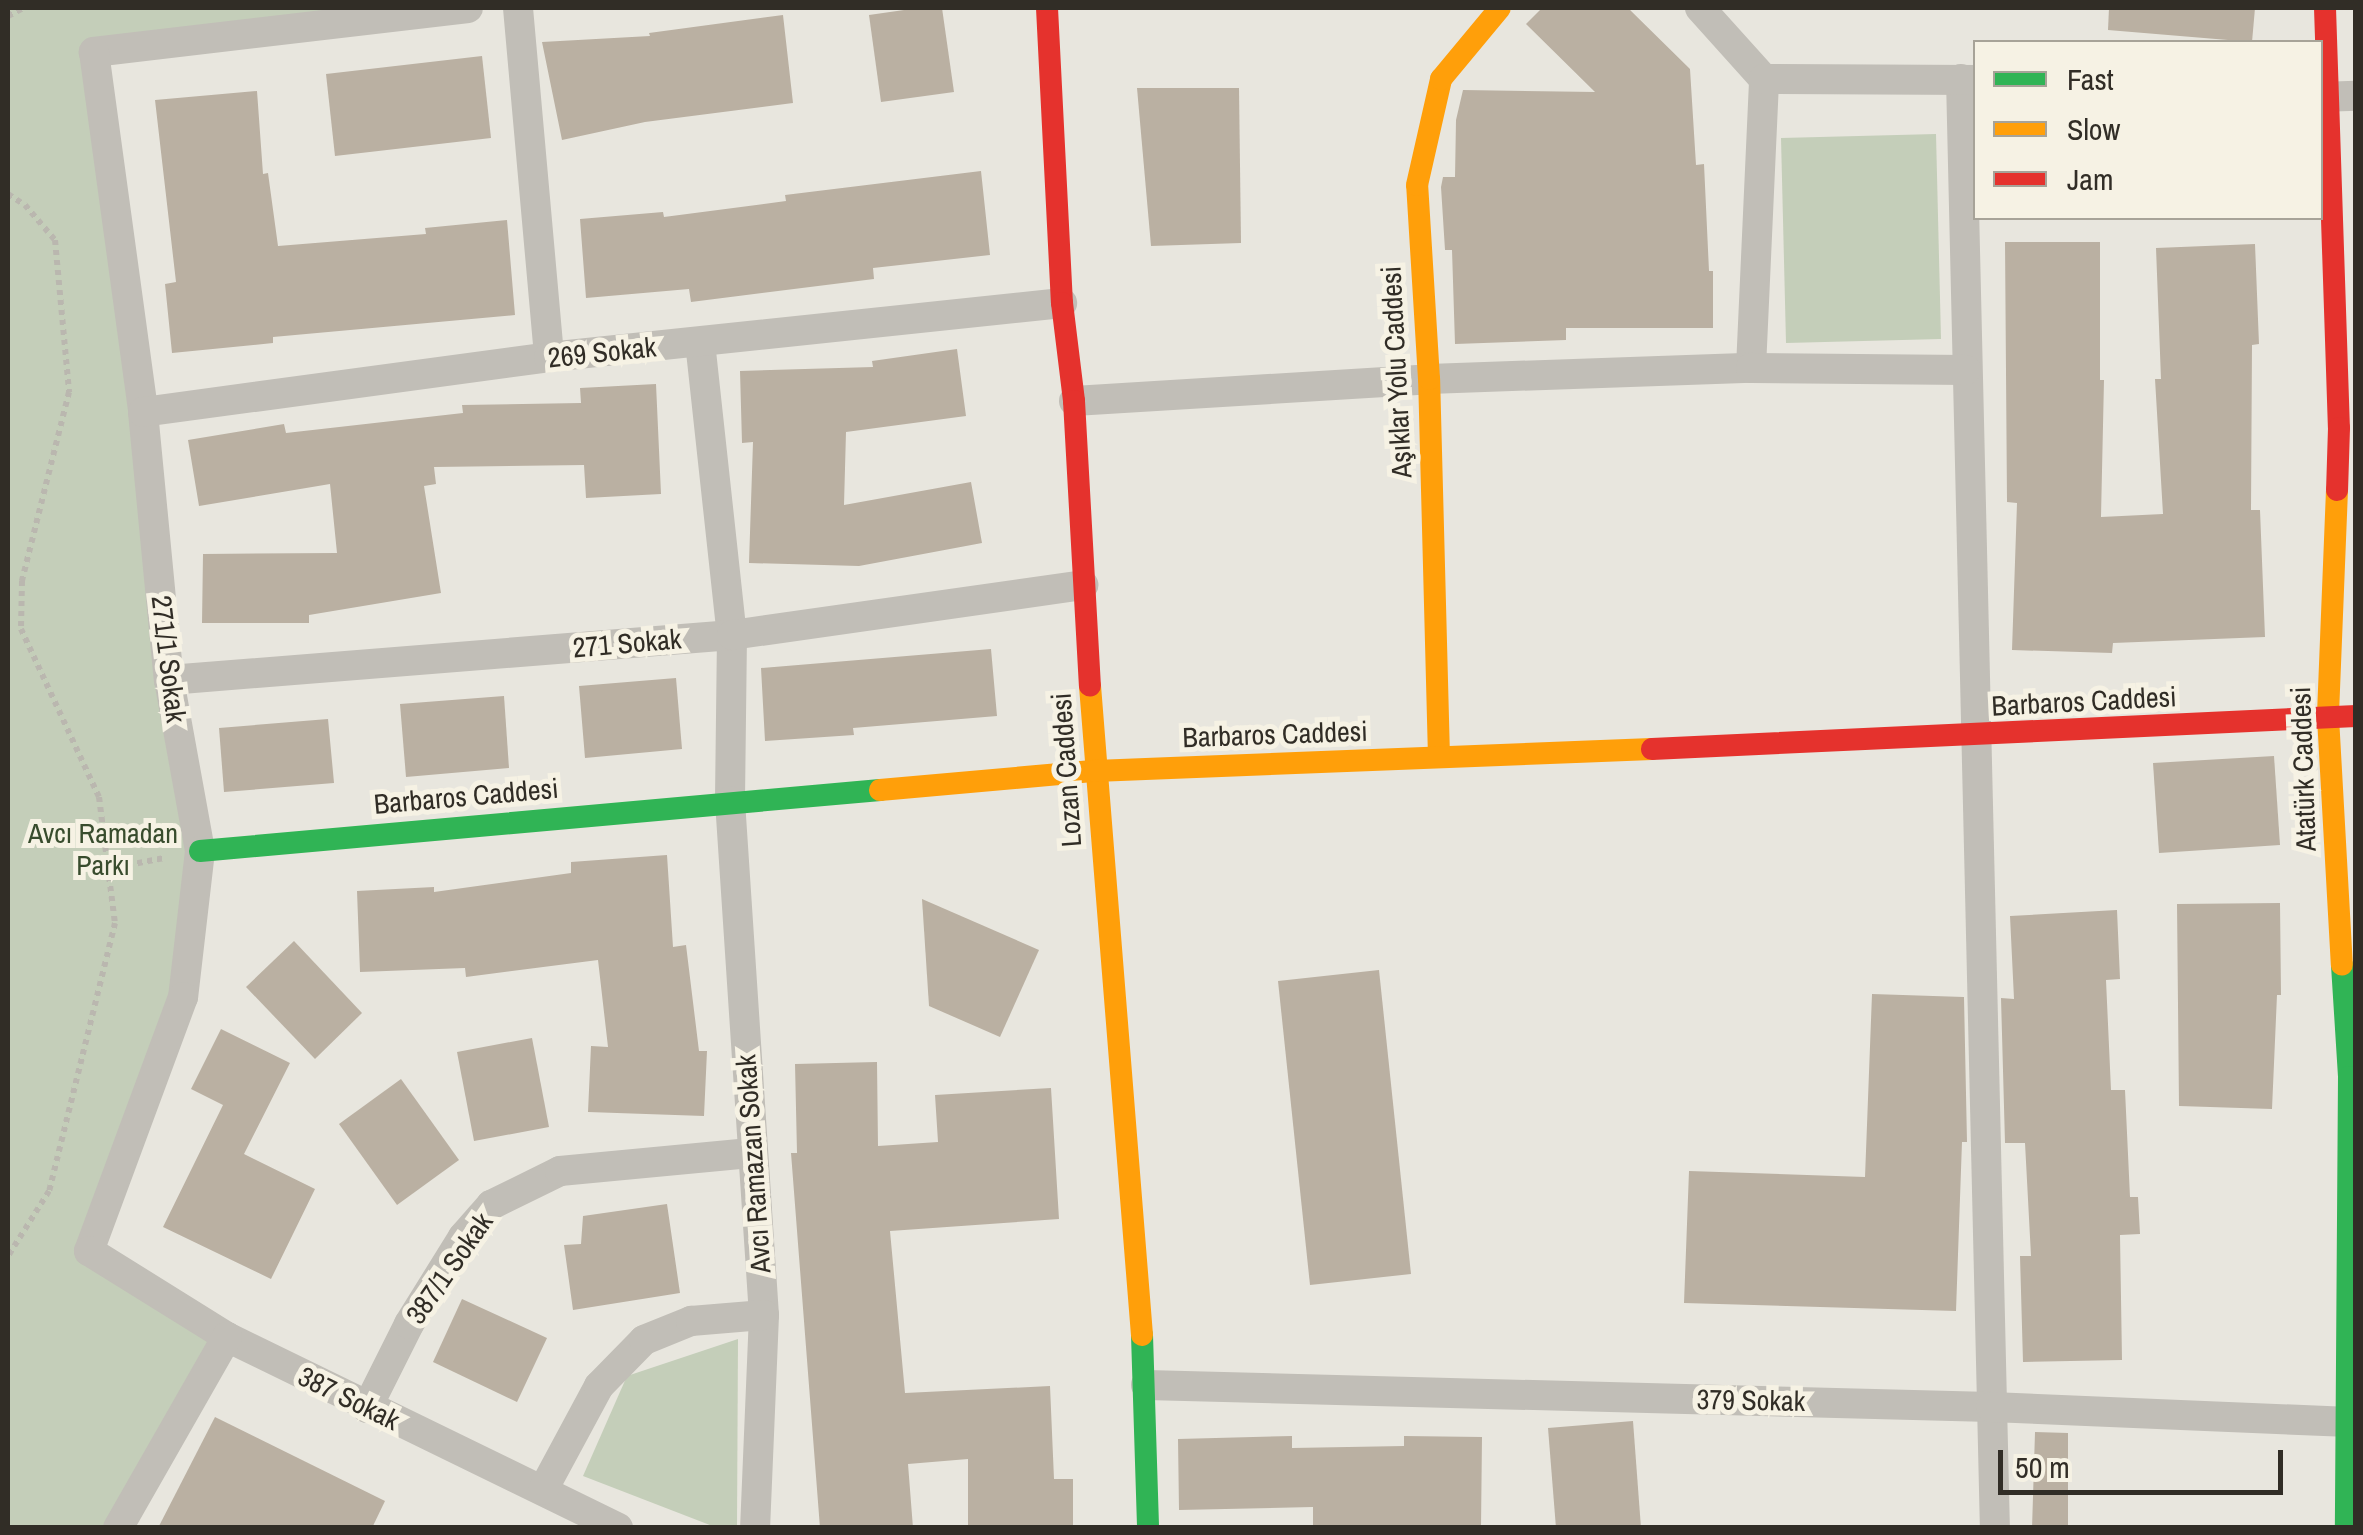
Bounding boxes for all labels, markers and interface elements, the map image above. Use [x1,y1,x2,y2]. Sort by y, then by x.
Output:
legend [1973,40,2323,220]
text: Fast [2067,59,2114,99]
text: Slow [2067,109,2120,149]
text: Jam [2067,159,2113,199]
street label: Aşıklar Yolu Caddesi [1374,265,1418,479]
street label: 269 Sokak [546,330,658,374]
street label: 271/1 Sokak [145,594,193,724]
street label: 271 Sokak [571,622,683,664]
street label: Barbaros Caddesi [1991,679,2177,723]
street label: Atatürk Caddesi [2283,686,2323,852]
street label: Lozan Caddesi [1044,692,1088,848]
street label: Barbaros Caddesi [1182,714,1368,754]
street label: Barbaros Caddesi [372,771,560,821]
park label: Avcı Ramadan Parkı [28,816,178,882]
street label: Avcı Ramazan Sokak [729,1054,777,1274]
street label: 387/1 Sokak [399,1206,499,1330]
street label: 387 Sokak [293,1359,405,1437]
street label: 379 Sokak [1696,1382,1806,1418]
scale bar [2003,1430,2288,1492]
text: 50 m [2015,1447,2070,1487]

